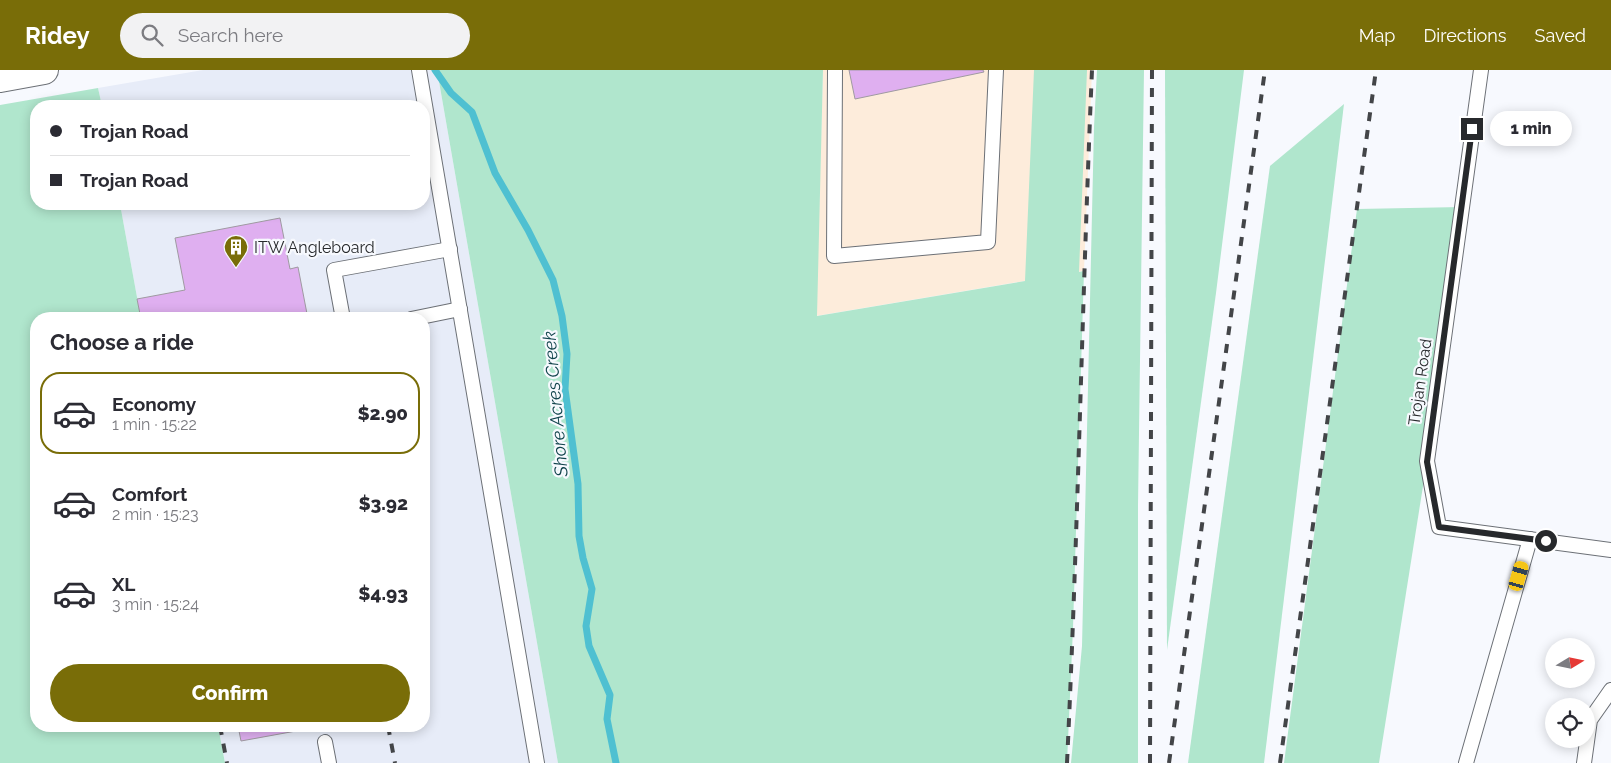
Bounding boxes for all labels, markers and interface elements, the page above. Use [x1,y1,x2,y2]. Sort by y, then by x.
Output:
search box [120,13,470,58]
text: Ridey [25,21,90,50]
icon: search [138,21,166,49]
text: Search here [178,24,283,46]
text: Map [1359,25,1395,46]
text: Directions [1423,25,1507,46]
text: Saved [1535,25,1586,46]
callout: 1 min [1490,112,1572,146]
route end [1461,118,1483,140]
text: 1 min [1510,119,1552,138]
text: Trojan Road [80,120,188,142]
text: Trojan Road [80,169,188,191]
building icon: ITW Angleboard [223,234,249,268]
place label: ITW Angleboard [254,238,375,257]
text: Choose a ride [50,329,194,355]
water label: Shore Acres Creek [538,330,572,479]
street label: Trojan Road [1405,337,1435,427]
icon: car [52,391,97,436]
text: Economy [112,393,196,415]
text: $2.90 [357,402,408,424]
text: 1 min · 15:22 [112,415,197,434]
icon: car [52,481,97,526]
text: Comfort [112,483,187,505]
text: $3.92 [358,492,408,514]
text: 2 min · 15:23 [112,505,199,524]
route start [1535,530,1557,552]
car [1507,560,1530,592]
icon: car [52,571,97,616]
text: XL [112,573,135,595]
text: $4.93 [358,582,408,604]
text: 3 min · 15:24 [112,595,199,614]
north arrow [1545,638,1595,688]
map controls [1545,638,1595,748]
button: Confirm [50,664,410,722]
button: locate [1545,698,1595,748]

